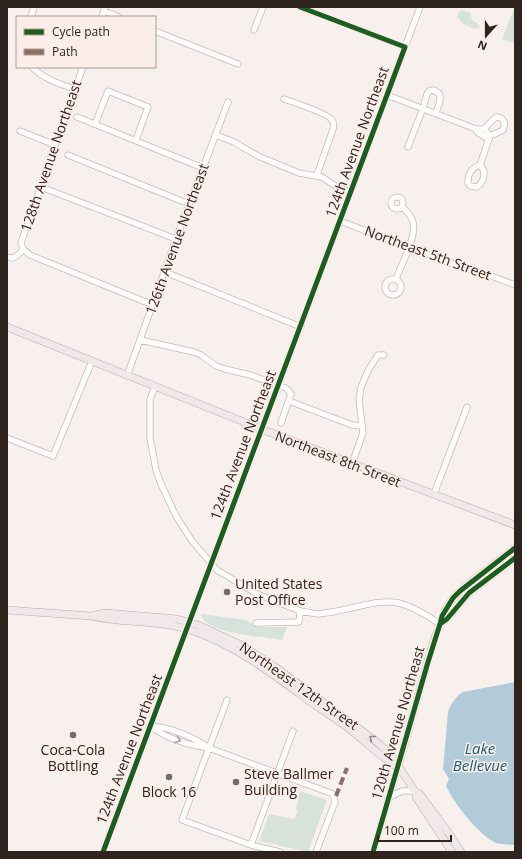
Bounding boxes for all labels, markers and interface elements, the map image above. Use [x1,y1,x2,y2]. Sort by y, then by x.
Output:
legend [16,16,156,68]
north arrow [466,16,506,56]
text: Cycle path [52,23,110,40]
text: N [475,37,489,54]
text: Path [52,43,78,60]
street label: 124th Avenue Northeast [320,64,393,220]
street label: 128th Avenue Northeast [16,77,85,234]
street label: 126th Avenue Northeast [140,161,213,317]
street label: Northeast 5th Street [362,221,494,284]
street label: 124th Avenue Northeast [205,367,280,523]
street label: Northeast 8th Street [272,426,404,491]
place label: United States Post Office [235,574,323,609]
marker: United States Post Office [222,587,232,597]
street label: Northeast 12th Street [236,637,363,734]
street label: 120th Avenue Northeast [366,644,429,802]
street label: 124th Avenue Northeast [91,671,166,827]
marker: Coca-Cola Bottling [68,730,78,740]
one-way arrow [175,735,182,744]
one-way arrow [369,736,376,743]
water label: Lake Bellevue [453,738,508,775]
place label: Coca-Cola Bottling [41,740,105,775]
place label: Steve Ballmer Building [244,764,334,799]
marker: Block 16 [164,772,174,782]
marker: Steve Ballmer Building [231,777,241,787]
place label: Block 16 [142,782,196,801]
scale bar [378,817,451,843]
text: 100 m [384,822,419,839]

